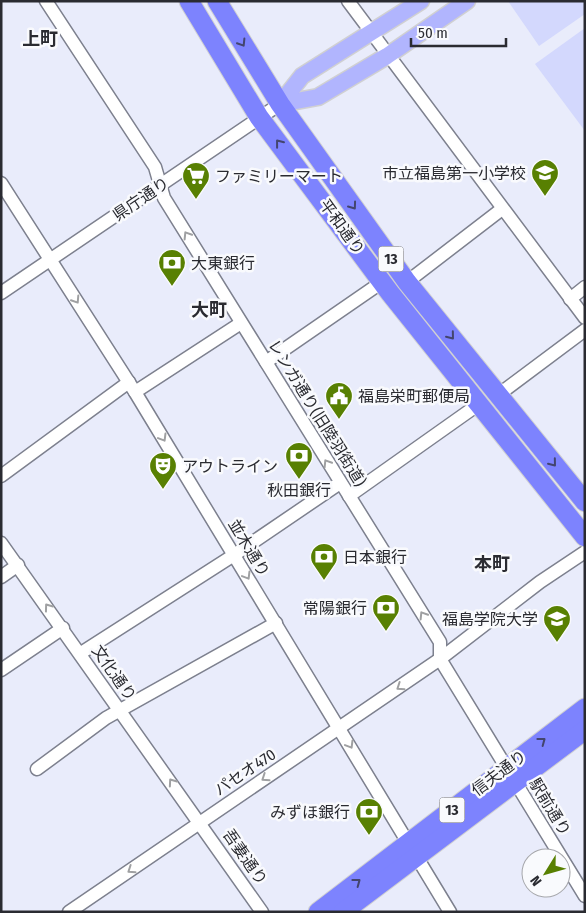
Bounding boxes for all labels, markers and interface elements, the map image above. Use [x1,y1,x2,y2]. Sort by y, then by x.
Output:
scale bar [411,15,506,47]
text: 50 m [418,24,448,42]
district label: 上町 [22,28,58,50]
one-way arrow [236,37,245,47]
one-way arrow [276,139,285,149]
school or university icon: 市立福島第一小学校 [530,158,560,197]
supermarket icon: ファミリーマート [181,161,211,200]
place label: 市立福島第一小学校 [382,164,526,183]
place label: ファミリーマート [215,167,343,186]
street label: 県庁通り [109,173,173,225]
street label: 平和通り [316,196,368,258]
one-way arrow [347,200,356,210]
one-way arrow [183,231,193,240]
road number: 13 [378,246,404,272]
bank icon: 大東銀行 [157,248,187,287]
place label: 大東銀行 [191,254,255,273]
one-way arrow [70,295,80,304]
district label: 大町 [191,299,227,321]
one-way arrow [445,330,453,339]
street label: レンガ通り(旧陸羽街道) [264,336,370,490]
public building icon: 福島栄町郵便局 [324,381,354,420]
place label: 福島栄町郵便局 [358,387,470,406]
one-way arrow [156,432,166,441]
bank icon: 秋田銀行 [284,441,314,480]
theatre icon: アウトライン [148,451,178,490]
place label: アウトライン [182,457,278,476]
one-way arrow [547,457,556,466]
one-way arrow [324,459,334,468]
place label: 秋田銀行 [267,481,331,500]
street label: 並木通り [224,516,274,580]
bank icon: 日本銀行 [309,542,339,581]
place label: 日本銀行 [343,548,407,567]
district label: 本町 [474,553,510,575]
one-way arrow [241,571,251,580]
bank icon: 常陽銀行 [371,593,401,632]
place label: 常陽銀行 [303,599,367,618]
one-way arrow [45,603,54,613]
school or university icon: 福島学院大学 [542,604,572,643]
place label: 福島学院大学 [442,610,538,629]
one-way arrow [420,612,429,621]
street label: 文化通り [88,641,140,705]
one-way arrow [396,681,405,690]
one-way arrow [536,738,546,747]
one-way arrow [343,740,353,749]
street label: パセオ470 [211,745,279,799]
street label: 信夫通り [468,746,530,800]
one-way arrow [261,772,271,781]
street label: 駅前通り [525,775,575,839]
one-way arrow [169,778,178,788]
bank icon: みずほ銀行 [354,797,384,836]
road number: 13 [440,798,464,822]
place label: みずほ銀行 [270,803,350,822]
street label: 吾妻通り [219,825,271,889]
north arrow [521,848,571,898]
one-way arrow [127,863,136,873]
text: N [527,872,545,889]
one-way arrow [351,880,360,888]

